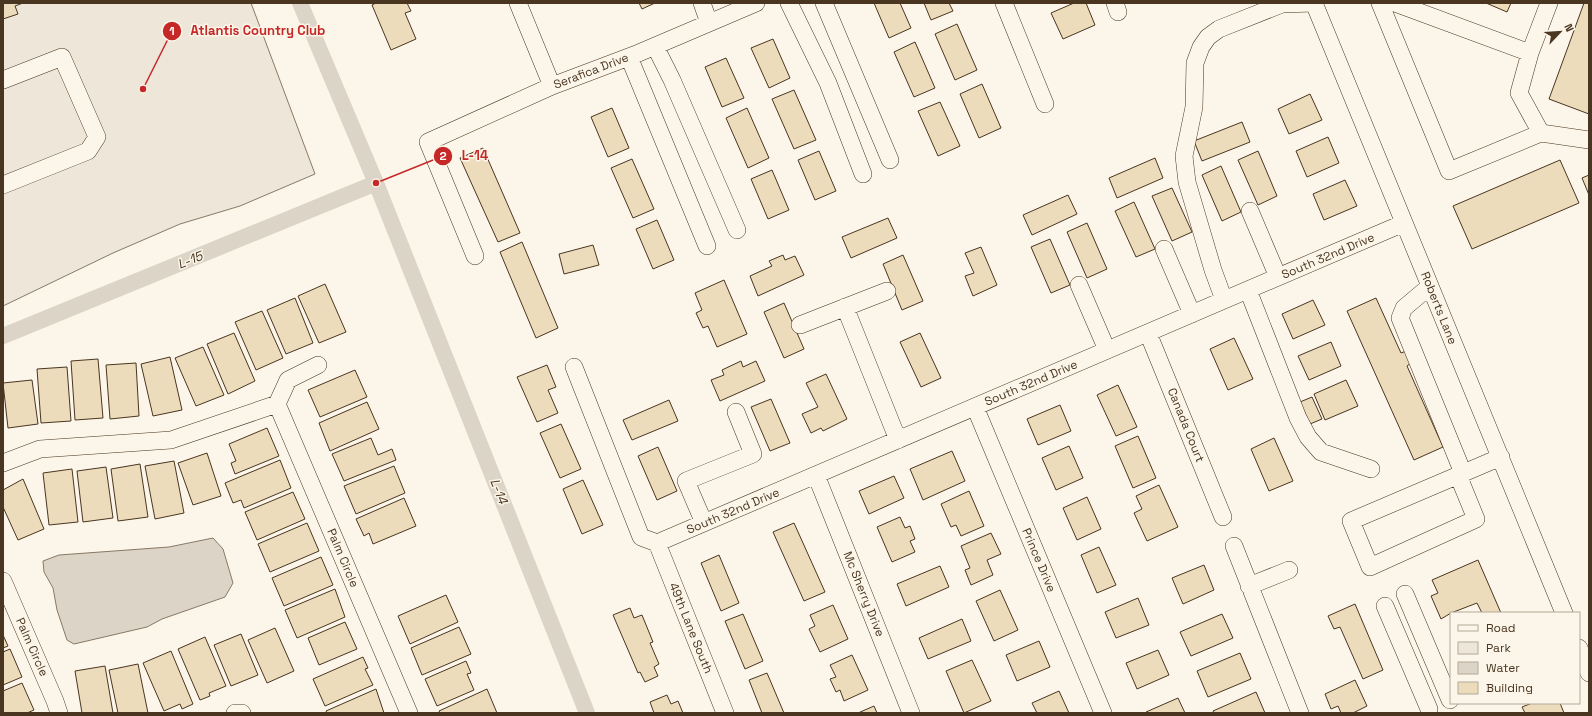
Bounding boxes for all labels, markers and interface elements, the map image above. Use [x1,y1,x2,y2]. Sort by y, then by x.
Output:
north arrow [1540,12,1580,52]
callout: Atlantis Country Club [162,18,333,43]
text: N [1561,21,1577,34]
text: Atlantis Country Club [191,22,325,39]
text: 1 [169,23,175,39]
street label: Serafica Drive [551,49,631,93]
callout: L-14 [433,143,496,168]
text: L-14 [462,147,488,164]
text: 2 [439,148,447,164]
street label: South 32nd Drive [1279,229,1377,283]
water label: L-15 [175,246,207,273]
street label: Roberts Lane [1417,269,1461,347]
street label: South 32nd Drive [982,356,1080,410]
street label: Canada Court [1164,385,1208,465]
water label: L-14 [486,476,512,507]
street label: South 32nd Drive [684,484,782,538]
street label: Palm Circle [323,526,363,590]
street label: Prince Drive [1018,526,1060,594]
street label: Mc Sherry Drive [840,549,888,639]
street label: 49th Lane South [665,580,717,676]
legend [1450,612,1580,704]
street label: Palm Circle [12,615,52,679]
text: Road [1486,620,1515,636]
text: Park [1486,640,1511,656]
text: Water [1486,660,1520,676]
text: Building [1486,680,1533,696]

